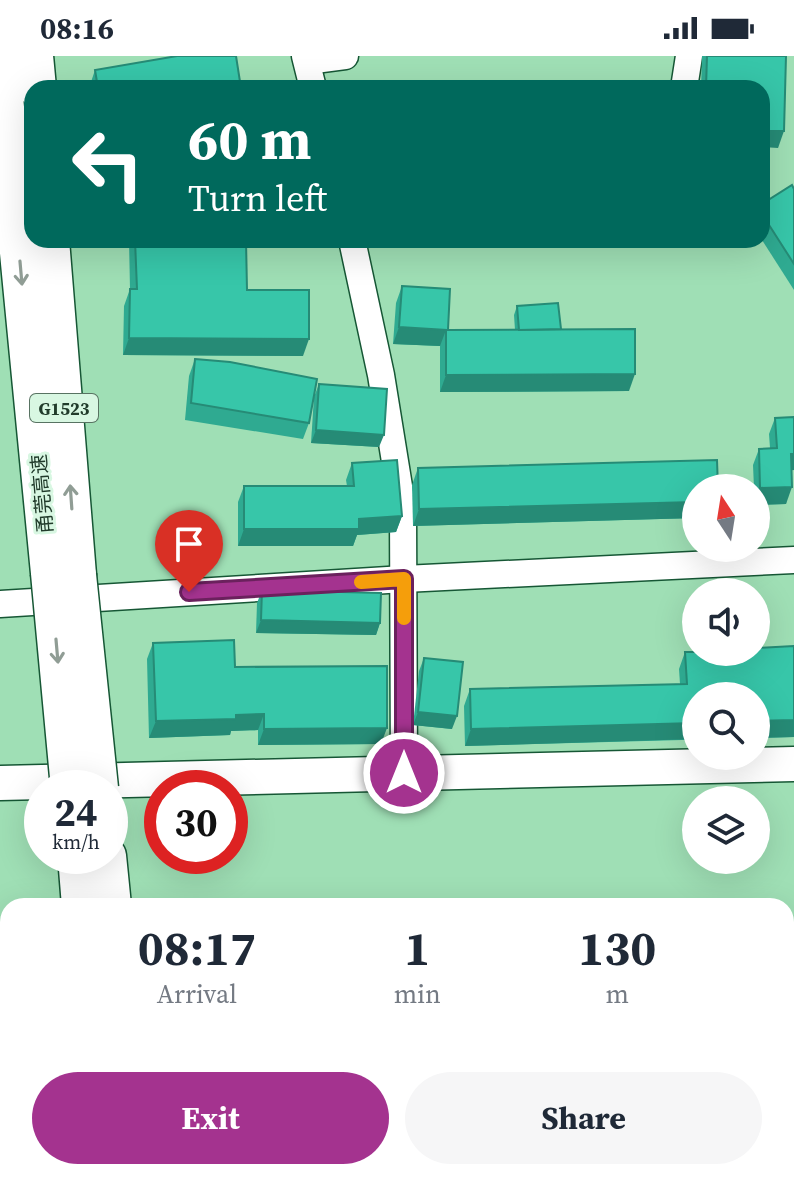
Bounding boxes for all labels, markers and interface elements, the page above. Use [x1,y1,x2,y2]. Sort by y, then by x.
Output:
text: 08:16 [40,8,114,49]
text: 60 m [188,101,311,178]
icon: left [56,112,160,216]
text: Turn left [188,174,327,223]
one-way arrow [14,259,29,286]
road number: G1523 [30,394,98,422]
street label: 甬莞高速 [25,453,59,535]
north arrow [682,474,770,562]
map controls [682,474,770,874]
one-way arrow [63,484,78,511]
pin [155,510,223,592]
icon: arrive [167,522,211,566]
button: sound [682,578,770,666]
one-way arrow [50,637,65,664]
button: search [682,682,770,770]
position arrow [362,731,446,815]
speed limit sign: 30 [144,770,248,874]
text: 24 [54,785,98,839]
button: layers [682,786,770,874]
text: km/h [52,828,100,856]
text: 08:17 [138,915,256,981]
text: 1 [404,915,430,981]
text: 130 [578,915,656,981]
text: Arrival [157,976,237,1012]
text: min [394,976,441,1012]
text: m [606,976,629,1012]
button: Exit [32,1072,389,1164]
button: Share [405,1072,762,1164]

